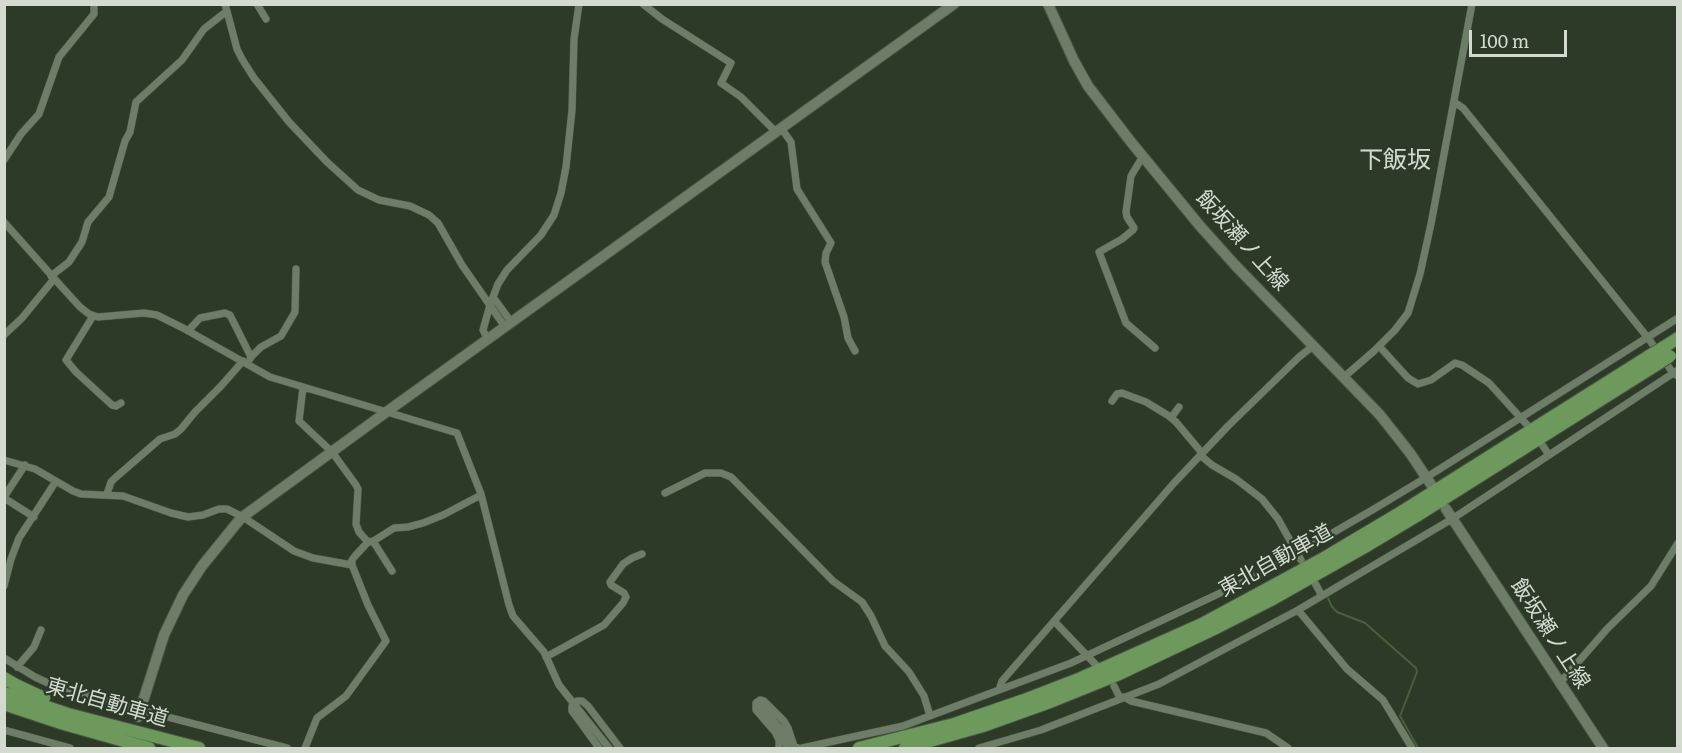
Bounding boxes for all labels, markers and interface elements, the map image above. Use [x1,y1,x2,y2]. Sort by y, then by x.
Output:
scale bar [1472,18,1570,56]
text: 100 m [1480,27,1529,54]
district label: 下飯坂 [1359,147,1431,175]
street label: 飯坂瀬ノ上線 [1190,186,1294,296]
street label: 東北自動車道 [1215,519,1337,603]
street label: 飯坂瀬ノ上線 [1505,574,1595,694]
street label: 東北自動車道 [43,674,171,732]

